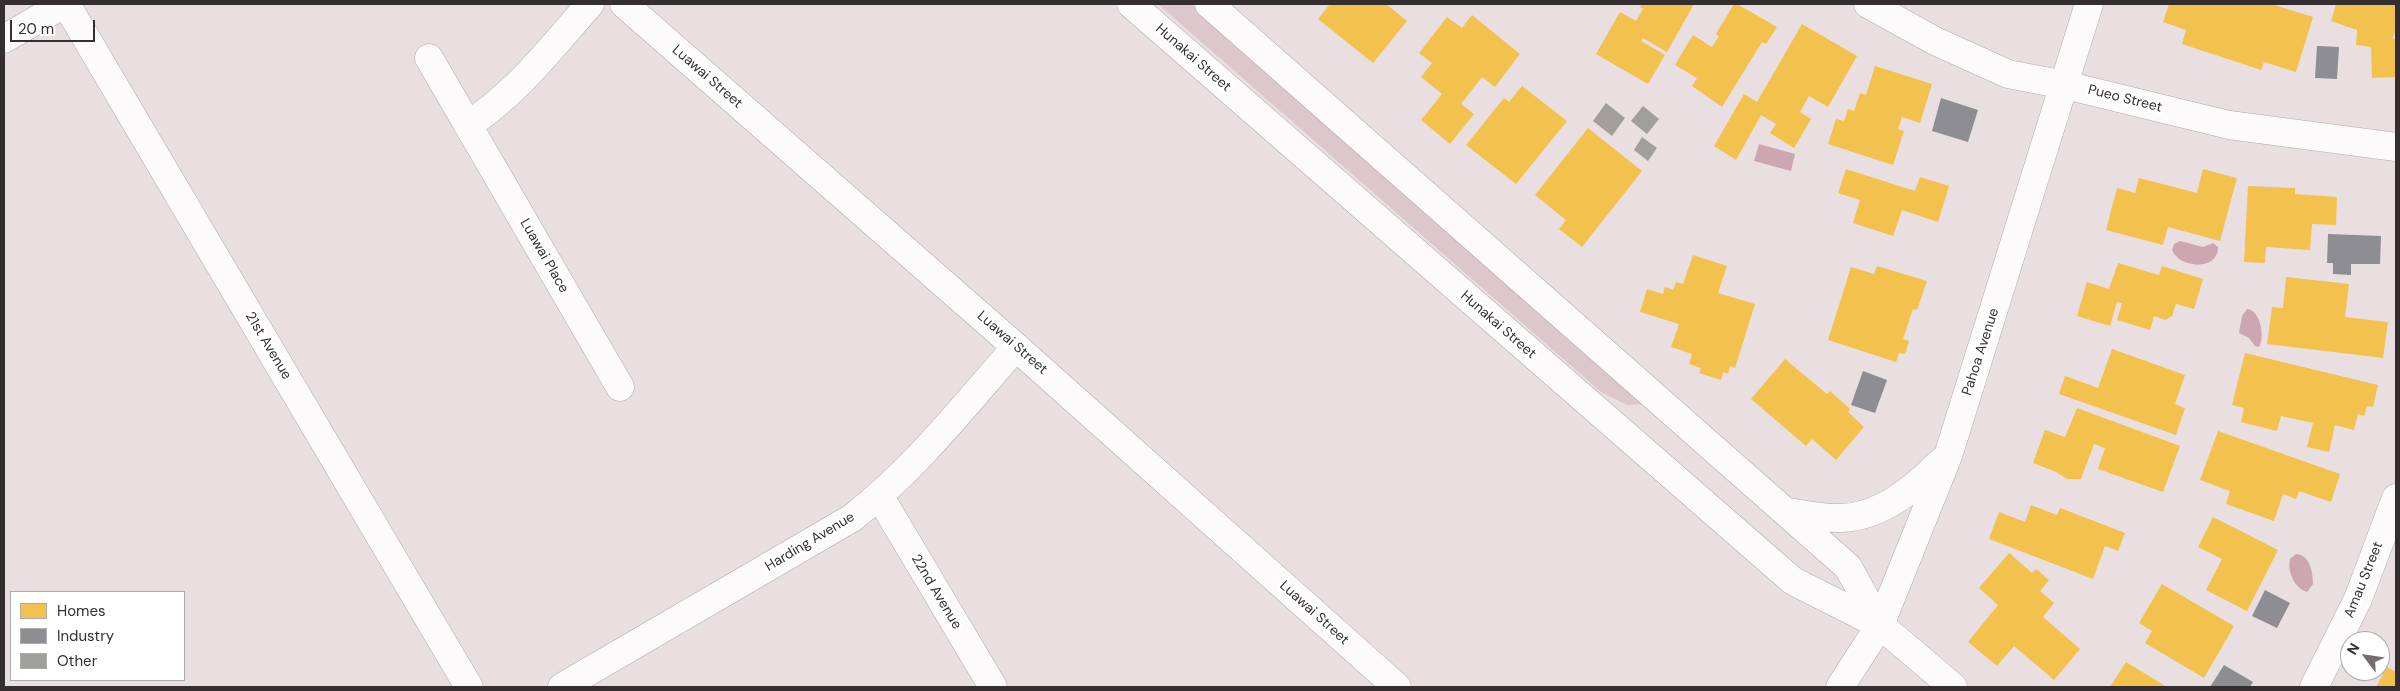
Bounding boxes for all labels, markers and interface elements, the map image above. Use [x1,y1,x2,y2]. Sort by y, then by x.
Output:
scale bar [12,10,98,42]
text: 20 m [18,19,54,39]
street label: Hunakai Street [1152,21,1234,95]
street label: Luawai Street [668,42,746,112]
street label: Pueo Street [2086,82,2164,116]
street label: Luawai Place [516,216,572,296]
street label: Hunakai Street [1457,288,1539,362]
street label: Pahoa Avenue [1959,306,2003,398]
street label: Luawai Street [973,308,1051,378]
street label: 21st Avenue [241,309,295,383]
street label: Harding Avenue [762,509,858,575]
street label: Amau Street [2341,539,2387,621]
street label: 22nd Avenue [907,552,965,632]
street label: Luawai Street [1276,577,1352,649]
legend [10,591,185,681]
text: Homes [57,601,106,621]
text: Industry [57,626,114,646]
north arrow [2340,631,2390,681]
text: N [2343,640,2363,658]
text: Other [57,651,97,671]

